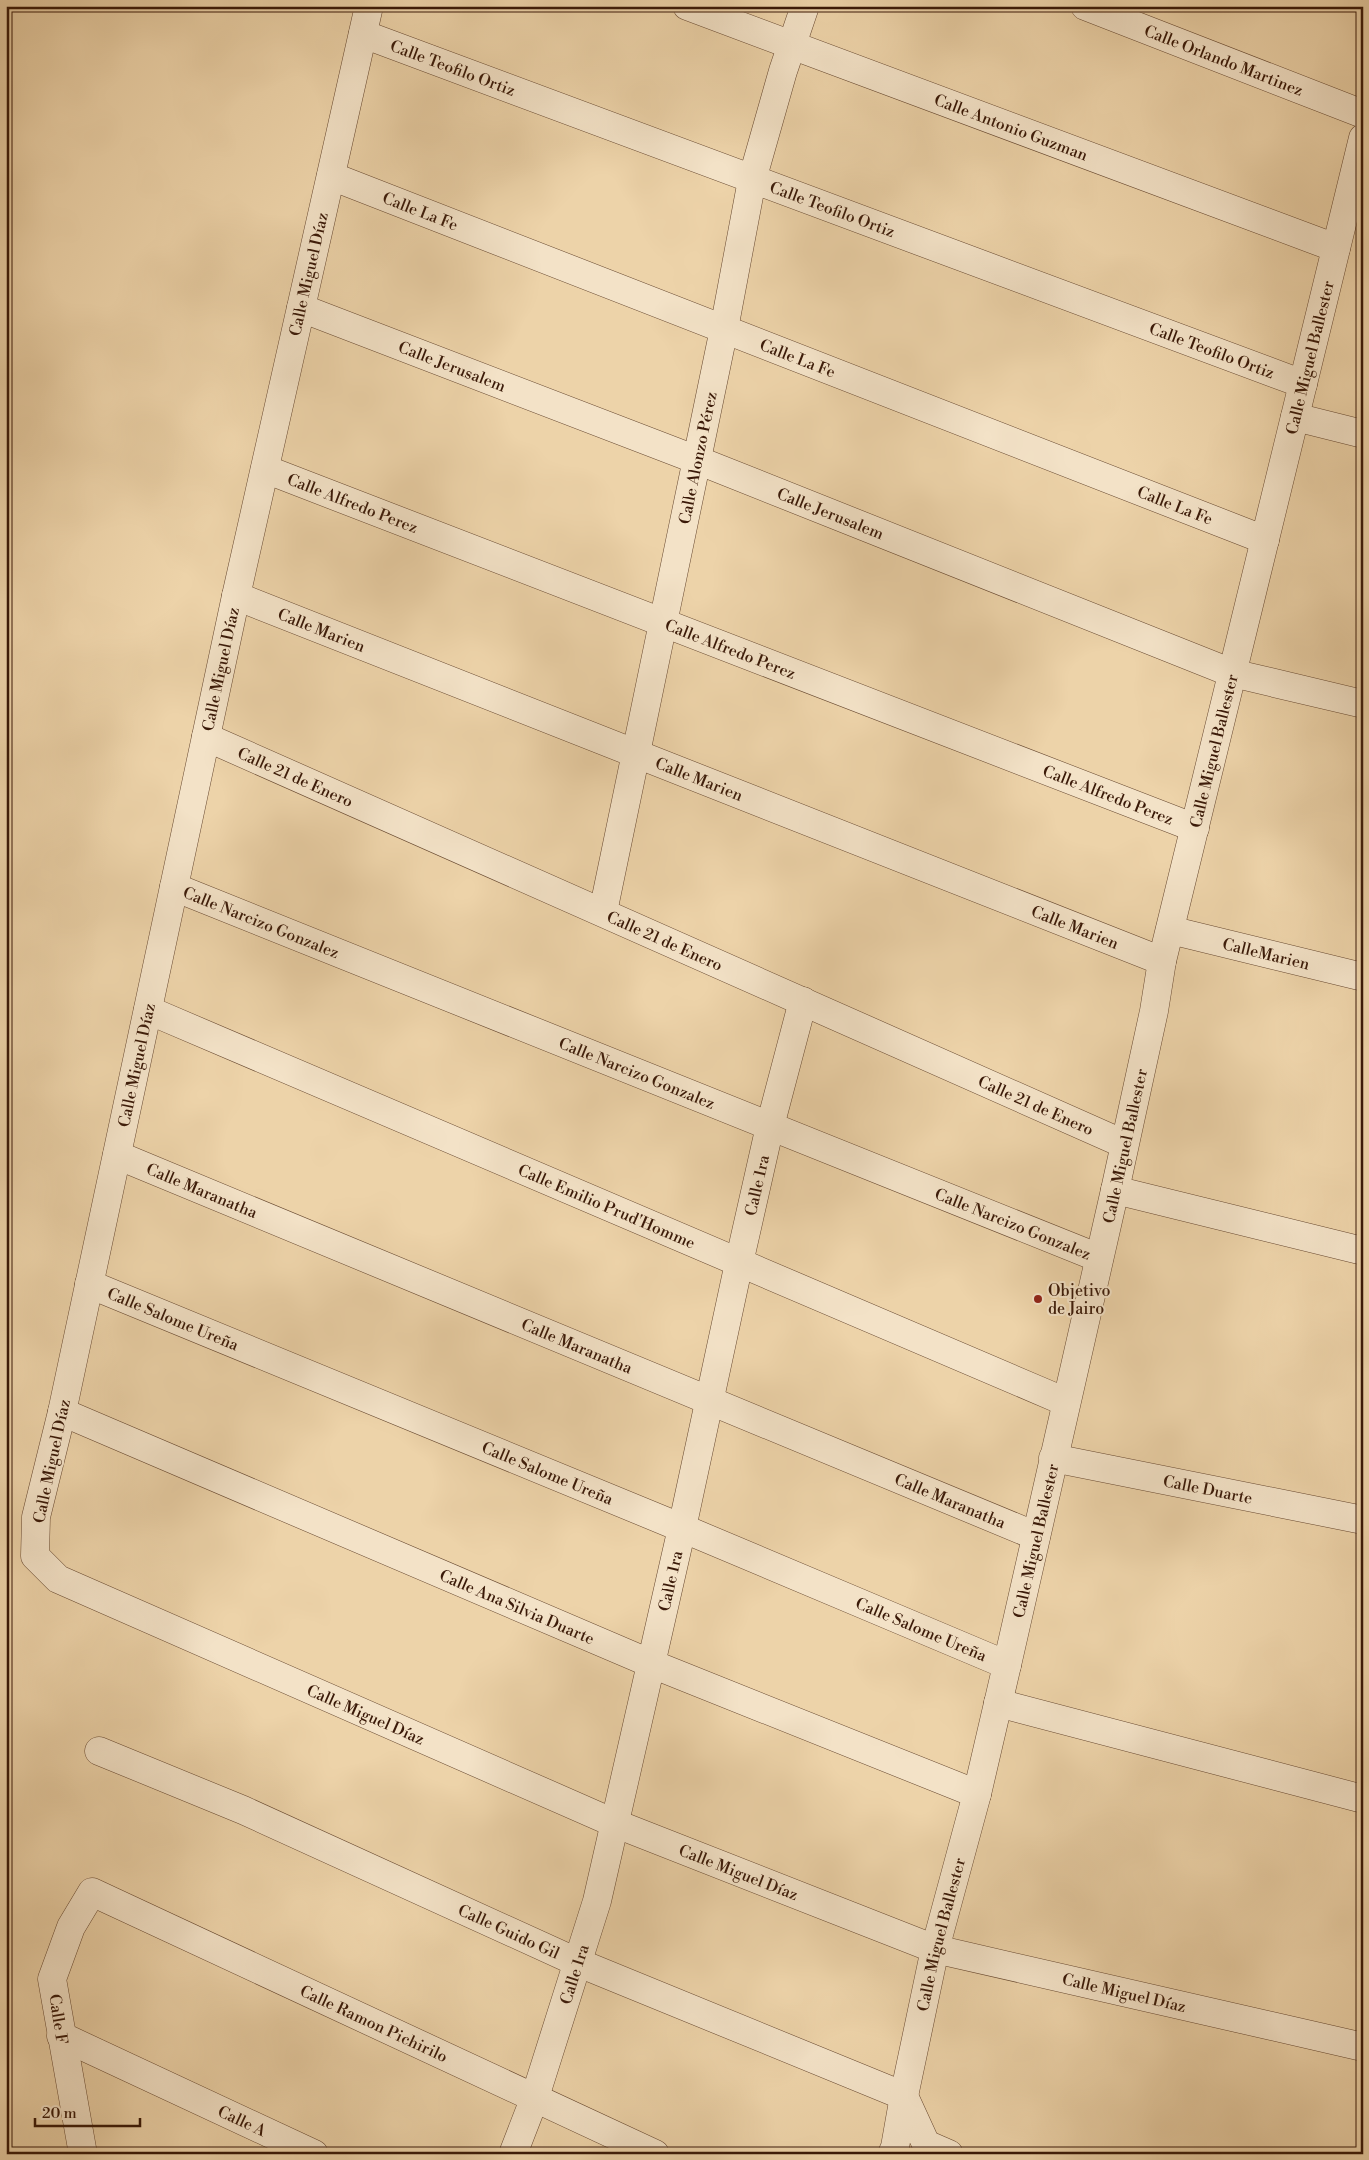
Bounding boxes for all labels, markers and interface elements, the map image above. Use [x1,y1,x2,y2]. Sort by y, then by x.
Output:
street label: Calle Orlando Martinez [1141,21,1306,101]
street label: Calle Teofilo Ortiz [387,36,518,101]
street label: Calle Antonio Guzman [931,90,1091,166]
street label: Calle Teofilo Ortiz [767,177,898,242]
street label: Calle La Fe [379,188,461,236]
street label: Calle Miguel Díaz [285,210,333,338]
street label: Calle Miguel Ballester [1282,279,1339,437]
street label: Calle Teofilo Ortiz [1146,319,1277,383]
street label: Calle La Fe [757,335,838,383]
street label: Calle Jerusalem [395,337,508,397]
street label: Calle Alonzo Pérez [675,390,722,526]
street label: Calle Alfredo Perez [284,470,420,538]
street label: Calle La Fe [1134,482,1215,530]
street label: Calle Jerusalem [774,484,887,544]
street label: Calle Marien [275,604,368,657]
street label: Calle Miguel Díaz [198,605,244,733]
street label: Calle Alfredo Perez [662,615,798,684]
street label: Calle Miguel Ballester [1186,672,1243,830]
street label: Calle 21 de Enero [234,743,356,812]
street label: Calle Marien [652,753,746,806]
street label: Calle Alfredo Perez [1040,761,1176,830]
street label: Calle Narcizo Gonzalez [180,883,342,963]
street label: Calle Marien [1028,901,1122,954]
street label: Calle 21 de Enero [604,907,725,976]
street label: CalleMarien [1220,934,1312,975]
street label: Calle Miguel Díaz [114,1001,160,1129]
street label: Calle Narcizo Gonzalez [556,1033,718,1114]
street label: Calle Miguel Ballester [1099,1067,1152,1225]
street label: Calle 21 de Enero [975,1072,1097,1140]
street label: Calle 1ra [741,1152,774,1218]
street label: Calle Maranatha [143,1159,261,1223]
street label: Calle Emilio Prud'Homme [515,1160,698,1254]
street label: Calle Narcizo Gonzalez [932,1184,1094,1265]
place label: Objetivo de Jairo [1048,1281,1111,1319]
street label: Calle Salome Ureña [104,1284,242,1356]
marker: Objetivo de Jairo [1032,1293,1044,1305]
street label: Calle Maranatha [518,1315,636,1379]
street label: Calle Miguel Díaz [29,1397,75,1525]
street label: Calle Salome Ureña [479,1438,617,1510]
street label: Calle Miguel Ballester [1009,1462,1063,1620]
street label: Calle Maranatha [891,1469,1009,1534]
street label: Calle Duarte [1161,1471,1254,1509]
street label: Calle 1ra [654,1548,688,1613]
street label: Calle Ana Silvia Duarte [436,1565,597,1649]
street label: Calle Salome Ureña [852,1593,990,1667]
street label: Calle Miguel Díaz [303,1680,427,1750]
street label: Calle Miguel Díaz [676,1840,801,1905]
street label: Calle Miguel Ballester [913,1856,970,2013]
street label: Calle Guido Gil [455,1900,563,1964]
street label: Calle 1ra [556,1941,594,2007]
street label: Calle Miguel Díaz [1060,1969,1188,2017]
street label: Calle Ramon Pichirilo [297,1981,451,2067]
street label: Calle F [44,1993,72,2046]
scale bar [35,2095,140,2127]
street label: Calle A [215,2102,270,2142]
text: 20 m [42,2104,77,2123]

